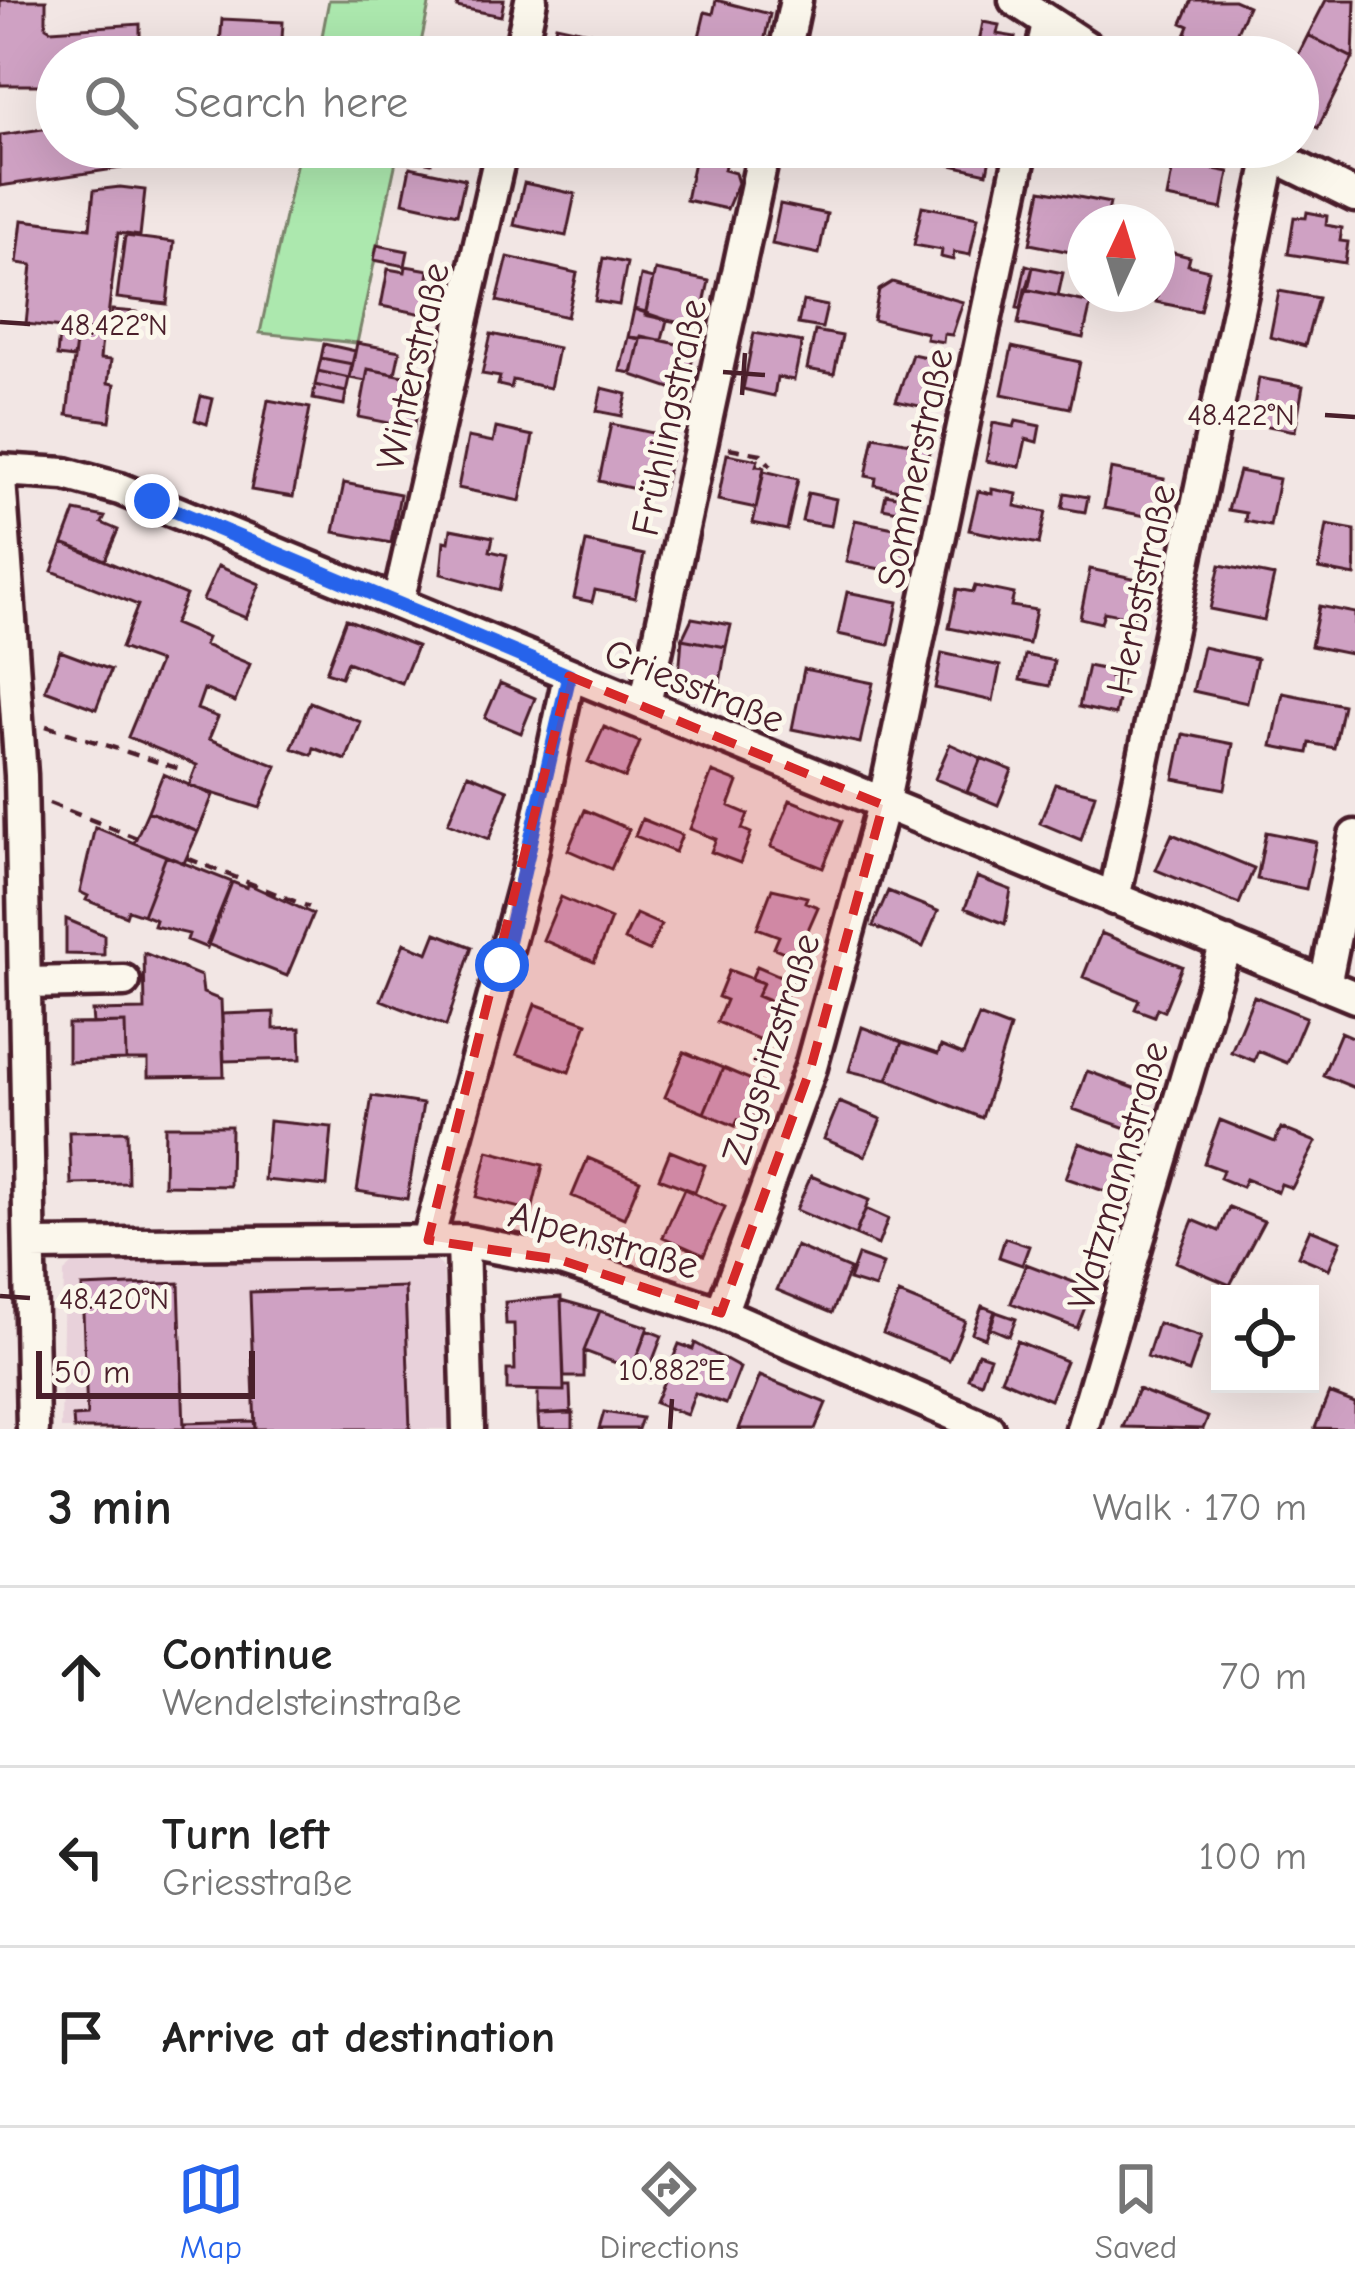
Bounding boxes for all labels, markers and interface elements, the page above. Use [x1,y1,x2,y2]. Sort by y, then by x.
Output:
search box [36,36,1319,168]
icon: search [78,69,144,135]
text: Search here [174,76,408,128]
north arrow [1067,204,1175,312]
street label: Winterstraße [368,258,459,474]
street label: Frühlingstraße [622,295,717,540]
text: 48.422°N [60,308,168,343]
street label: Sommerstraße [868,344,963,592]
text: 48.422°N [1187,398,1295,433]
route end [125,474,179,528]
street label: Herbststraße [1097,480,1186,698]
street label: Griesstraße [598,630,791,743]
street label: Zugspitzstraße [713,928,830,1169]
route start [475,938,529,992]
street label: Watzmannstraße [1059,1036,1178,1315]
street label: Alpenstraße [504,1192,704,1289]
text: 48.420°N [59,1282,169,1317]
map controls [1211,1285,1319,1393]
button: locate [1211,1285,1319,1393]
scale bar [36,1345,255,1398]
text: 50 m [54,1353,130,1391]
text: 10.882°E [619,1353,725,1388]
text: 3 min [48,1478,172,1537]
text: Walk · 170 m [1092,1485,1307,1530]
text: Continue [162,1628,332,1680]
icon: ahead [48,1644,114,1710]
text: 70 m [1220,1654,1307,1699]
text: Wendelsteinstraße [162,1680,462,1725]
text: Turn left [162,1808,329,1860]
icon: left [48,1824,114,1890]
text: 100 m [1199,1834,1307,1879]
text: Griesstraße [162,1860,352,1905]
icon: arrive [48,2004,114,2070]
text: Arrive at destination [162,2011,555,2063]
tab: Map [178,2156,244,2266]
tab: Directions [600,2156,739,2266]
tab: Saved [1095,2156,1177,2266]

